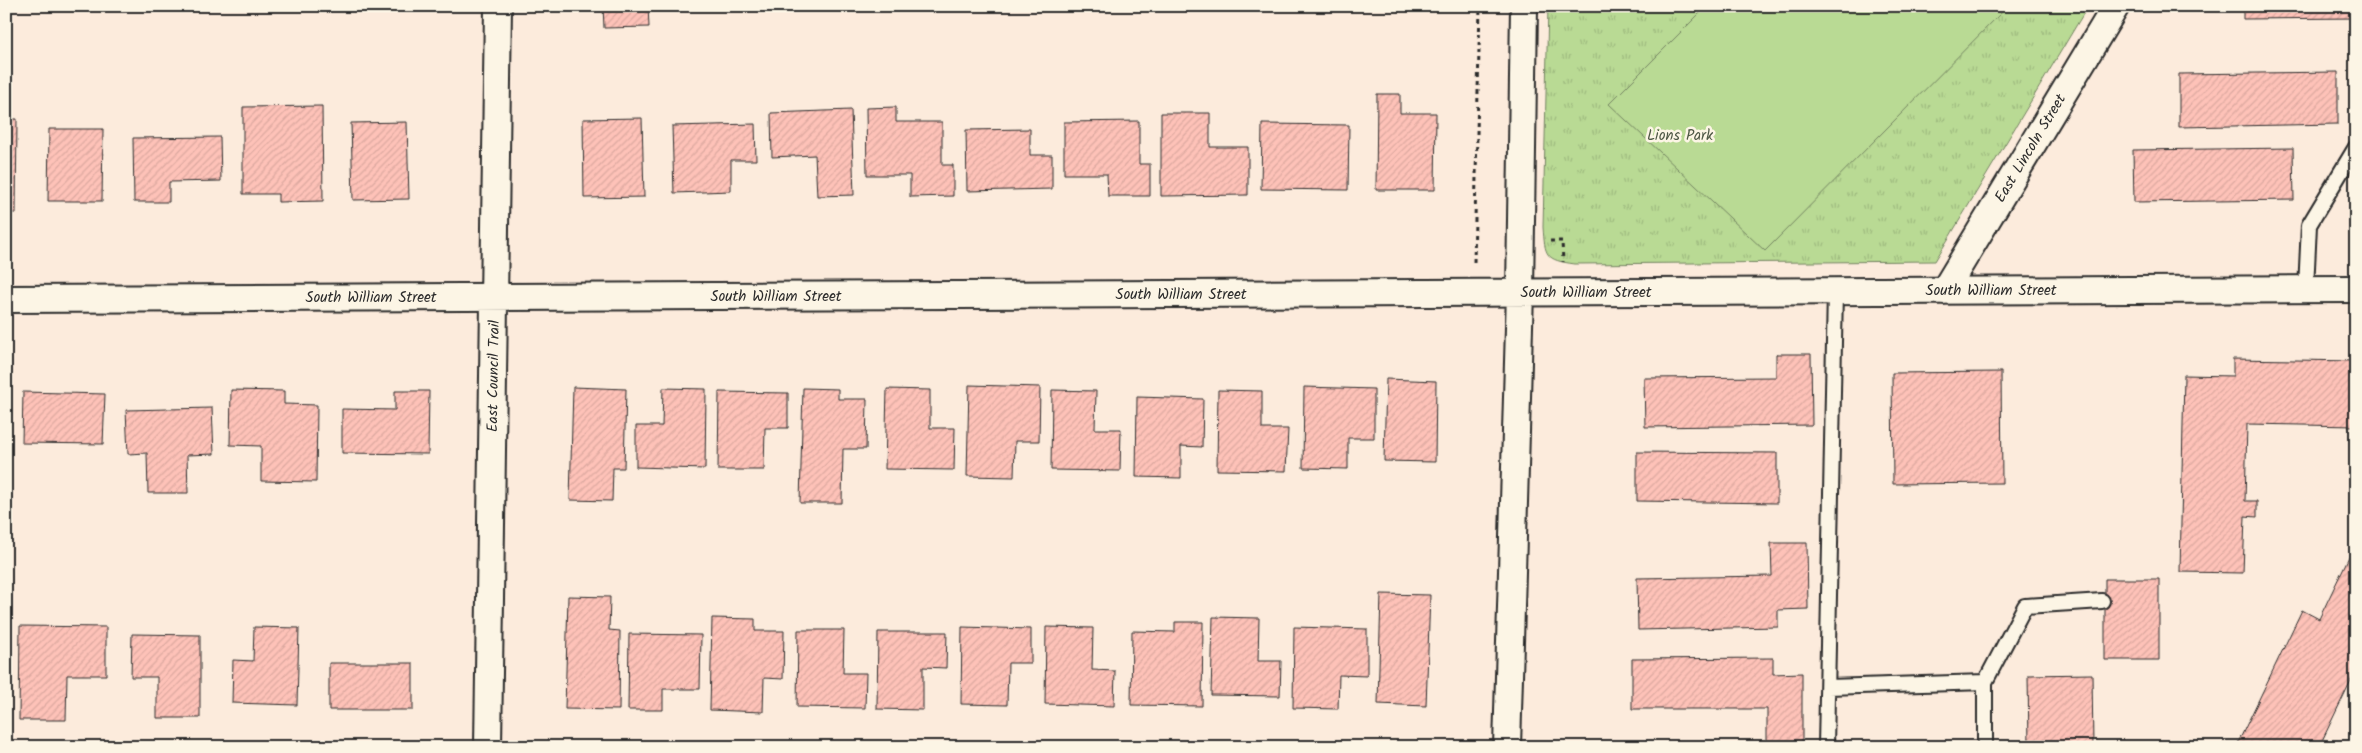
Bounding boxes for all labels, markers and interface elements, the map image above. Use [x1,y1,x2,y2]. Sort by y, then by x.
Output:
street label: East Lincoln Street [1989,89,2073,207]
park label: Lions Park [1647,124,1714,148]
street label: South William Street [1925,279,2057,303]
street label: South William Street [1520,281,1652,305]
street label: South William Street [1115,283,1247,307]
street label: South William Street [710,285,842,309]
street label: South William Street [305,286,437,310]
street label: East Council Trail [481,319,507,432]

